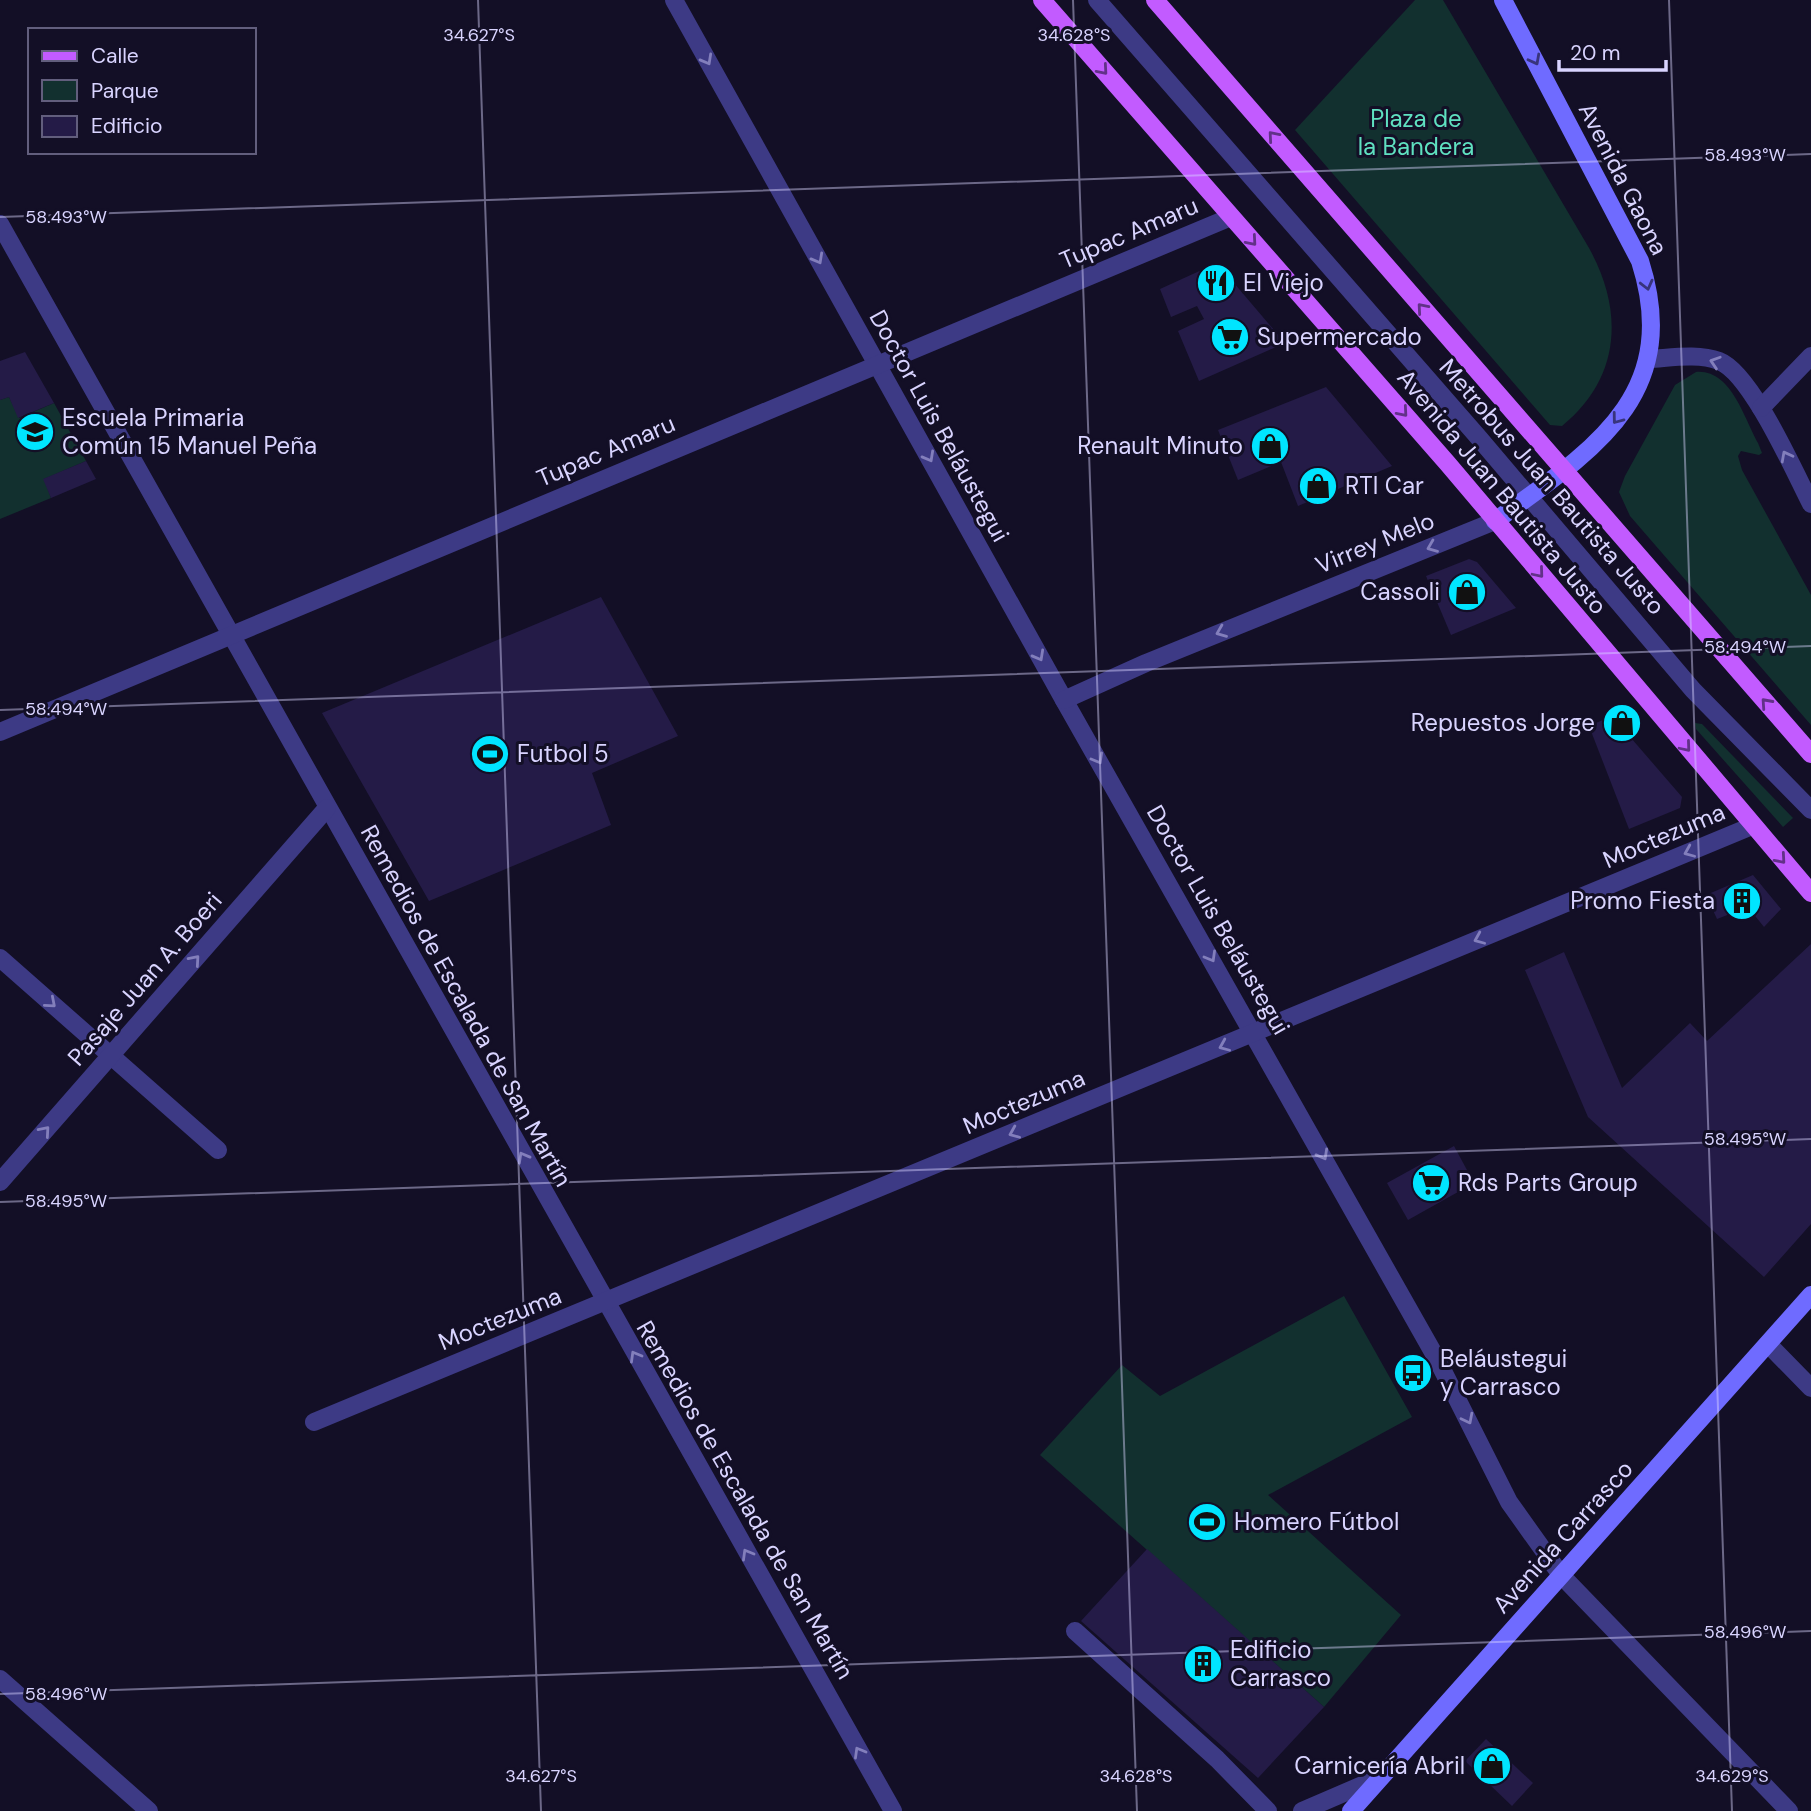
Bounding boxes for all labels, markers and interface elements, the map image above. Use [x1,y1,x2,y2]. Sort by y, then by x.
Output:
text: 34.627°S [443,23,515,47]
text: 34.628°S [1037,23,1111,47]
legend [28,28,256,154]
scale bar [1559,28,1666,72]
text: 20 m [1570,39,1621,67]
text: Calle [91,42,139,70]
one-way arrow [699,52,712,65]
one-way arrow [1526,53,1540,65]
one-way arrow [1095,62,1107,75]
text: Parque [91,77,159,105]
street label: Avenida Gaona [1572,97,1675,260]
park label: Plaza de la Bandera [1358,103,1474,162]
text: Edificio [91,112,162,140]
one-way arrow [1269,131,1281,144]
text: 58.493°W [1704,143,1786,167]
street label: Tupac Amaru [1055,190,1203,276]
text: 58.493°W [25,205,107,229]
one-way arrow [1244,233,1257,246]
one-way arrow [810,251,823,264]
restaurant icon: El Viejo [1195,262,1237,304]
place label: El Viejo [1243,267,1324,298]
one-way arrow [1639,279,1653,291]
one-way arrow [1418,303,1430,316]
street label: Doctor Luis Beláustegui [863,304,1016,547]
supermarket icon: Supermercado [1209,316,1251,358]
place label: Supermercado [1257,321,1422,352]
street label: Metrobus Juan Bautista Justo [1433,352,1672,621]
one-way arrow [1709,356,1722,370]
street label: Avenida Juan Bautista Justo [1391,363,1614,621]
place label: Escuela Primaria Común 15 Manuel Peña [62,402,317,461]
one-way arrow [1395,404,1407,417]
street label: Tupac Amaru [532,408,680,494]
school or university icon: Escuela Primaria Común 15 Manuel Peña [14,411,56,453]
one-way arrow [1613,411,1626,424]
shop icon: Renault Minuto [1249,425,1291,467]
place label: Renault Minuto [1077,430,1243,461]
one-way arrow [921,450,934,463]
one-way arrow [1781,451,1794,463]
shop icon: RTI Car [1297,465,1339,507]
place label: RTI Car [1345,470,1424,501]
street label: Virrey Melo [1311,505,1439,580]
one-way arrow [1427,538,1439,552]
one-way arrow [1531,565,1543,578]
shop icon: Cassoli [1446,571,1488,613]
place label: Cassoli [1360,576,1440,607]
one-way arrow [1216,624,1228,638]
text: 58.494°W [1704,635,1786,659]
one-way arrow [1031,649,1044,661]
text: 58.494°W [25,697,107,721]
one-way arrow [1761,698,1774,711]
shop icon: Repuestos Jorge [1601,702,1643,744]
place label: Repuestos Jorge [1411,707,1595,738]
sports icon: Futbol 5 [469,733,511,775]
place label: Futbol 5 [517,738,609,769]
one-way arrow [1678,739,1690,752]
one-way arrow [1090,752,1103,765]
street label: Moctezuma [1598,796,1730,875]
street label: Doctor Luis Beláustegui [1140,799,1297,1040]
street label: Remedios de Escalada de San Martín [354,819,579,1192]
one-way arrow [1684,844,1696,858]
one-way arrow [1773,851,1786,864]
building icon: Promo Fiesta [1721,880,1763,922]
street label: Pasaje Juan A. Boeri [61,885,229,1072]
place label: Promo Fiesta [1570,885,1715,916]
one-way arrow [1474,931,1486,945]
one-way arrow [1203,949,1216,962]
one-way arrow [187,955,199,968]
one-way arrow [43,995,56,1007]
one-way arrow [1219,1038,1231,1052]
street label: Moctezuma [958,1062,1090,1141]
one-way arrow [1008,1125,1021,1139]
one-way arrow [37,1126,49,1139]
text: 58.495°W [1704,1127,1786,1151]
one-way arrow [1315,1147,1328,1160]
one-way arrow [518,1152,531,1165]
supermarket icon: Rds Parts Group [1410,1162,1452,1204]
place label: Rds Parts Group [1458,1167,1638,1198]
text: 58.495°W [25,1189,107,1213]
street label: Moctezuma [434,1280,566,1357]
street label: Remedios de Escalada de San Martín [630,1315,861,1685]
place label: Beláustegui y Carrasco [1440,1343,1567,1402]
one-way arrow [630,1350,643,1363]
bus stop icon: Beláustegui y Carrasco [1392,1352,1434,1394]
one-way arrow [1459,1412,1473,1424]
street label: Avenida Carrasco [1486,1454,1640,1620]
sports icon: Homero Fútbol [1186,1501,1228,1543]
place label: Homero Fútbol [1234,1506,1399,1537]
one-way arrow [742,1548,755,1561]
text: 58.496°W [1704,1620,1786,1644]
place label: Edificio Carrasco [1230,1634,1331,1693]
building icon: Edificio Carrasco [1182,1643,1224,1685]
text: 58.496°W [25,1682,107,1706]
shop icon: Carnicería Abril [1471,1745,1513,1787]
one-way arrow [854,1746,867,1759]
place label: Carnicería Abril [1294,1750,1465,1781]
text: 34.627°S [505,1764,577,1788]
text: 34.628°S [1099,1764,1173,1788]
text: 34.629°S [1695,1764,1769,1788]

